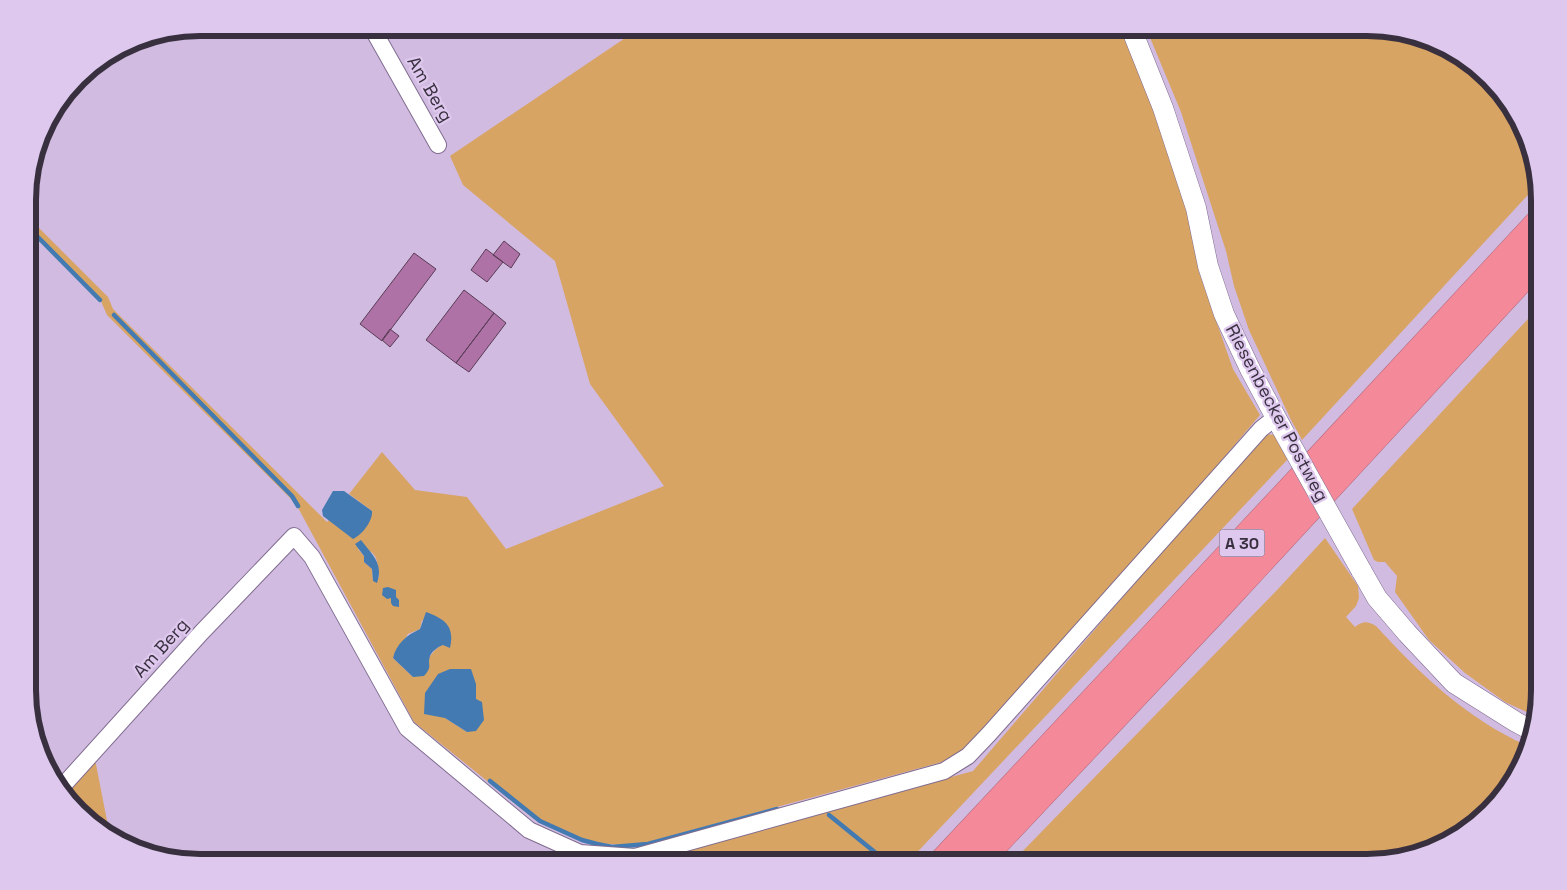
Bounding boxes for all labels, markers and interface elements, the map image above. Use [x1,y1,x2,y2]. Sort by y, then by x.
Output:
street label: Am Berg [402,52,458,126]
street label: Riesenbecker Postweg [1221,320,1334,505]
road number: A 30 [1220,530,1264,556]
street label: Am Berg [128,613,193,682]

